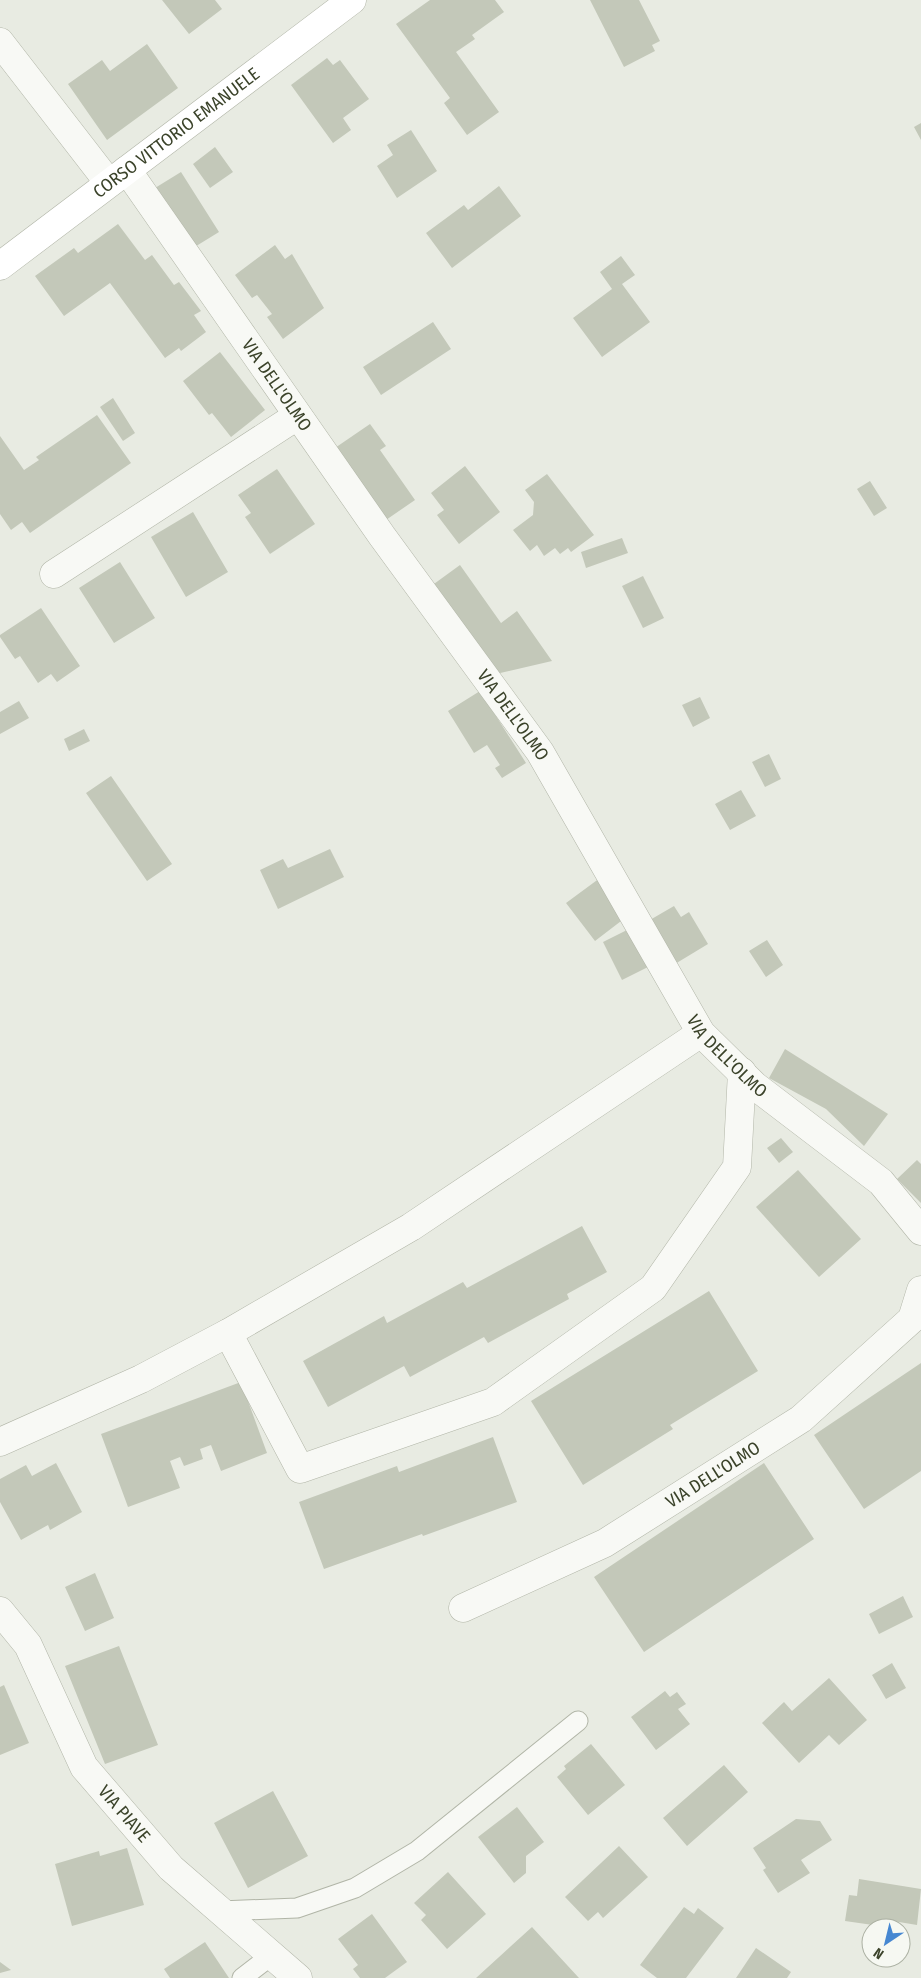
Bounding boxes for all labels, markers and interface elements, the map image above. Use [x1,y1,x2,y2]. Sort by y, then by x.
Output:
street label: CORSO VITTORIO EMANUELE [89,63,264,203]
street label: VIA DELL'OLMO [237,335,316,435]
street label: VIA DELL'OLMO [472,665,554,764]
street label: VIA DELL'OLMO [682,1011,772,1102]
street label: VIA DELL'OLMO [662,1437,764,1513]
street label: VIA PIAVE [94,1781,155,1847]
north arrow [861,1918,911,1968]
text: N [871,1944,887,1963]

